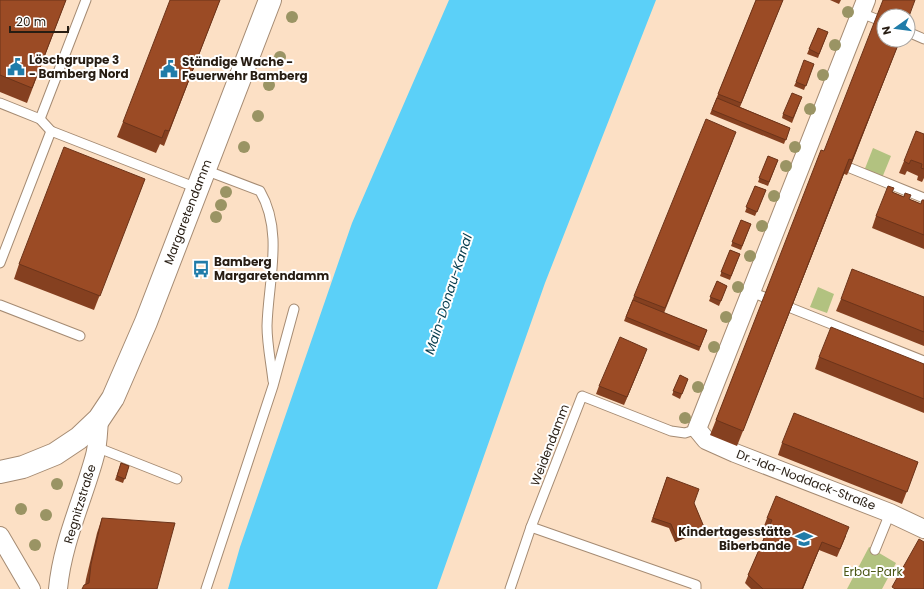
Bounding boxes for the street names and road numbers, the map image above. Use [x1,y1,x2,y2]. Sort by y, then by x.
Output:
street label: Margaretendamm [160,157,215,267]
street label: Weidendamm [526,401,573,488]
street label: Dr.-Ida-Noddack-Straße [734,445,878,514]
street label: Regnitzstraße [59,462,100,546]

